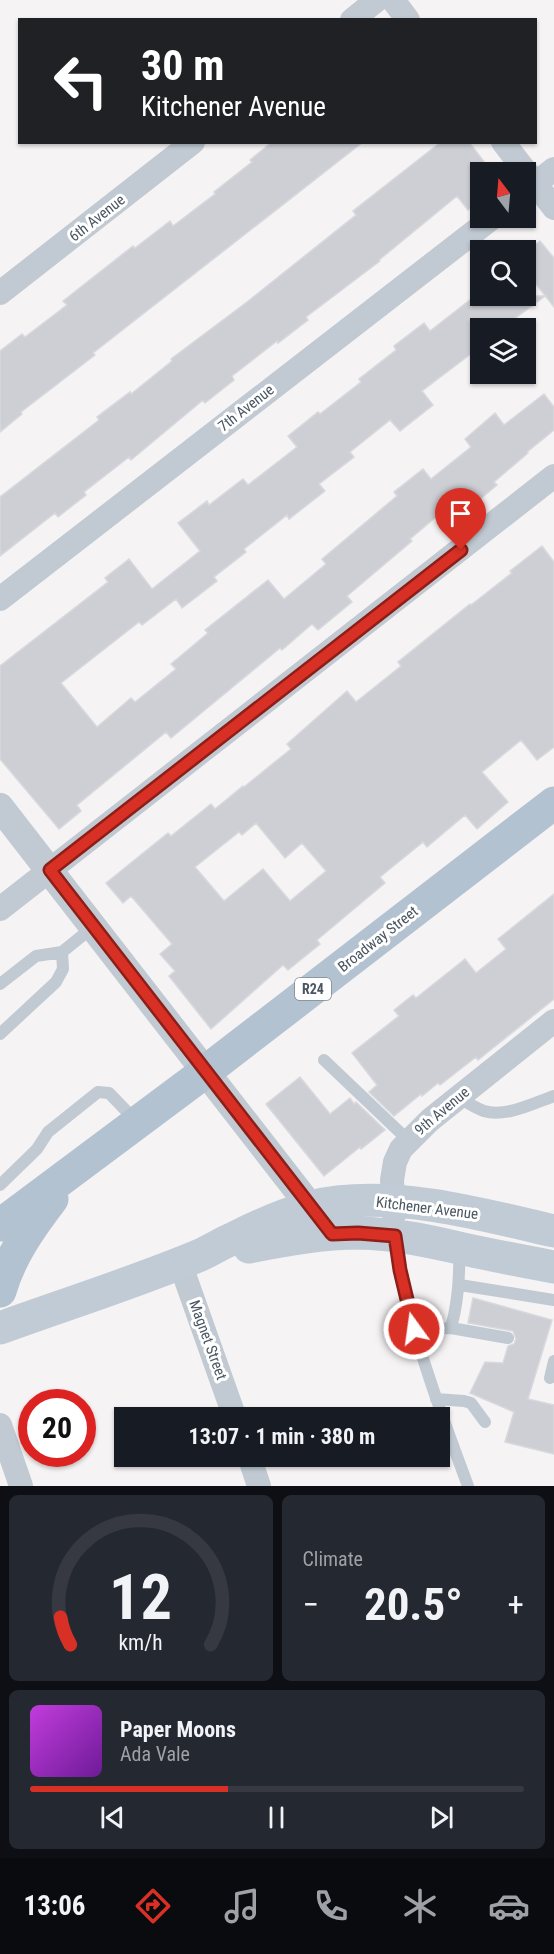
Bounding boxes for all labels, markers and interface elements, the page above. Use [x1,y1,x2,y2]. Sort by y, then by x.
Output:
text: 30 m [141,41,224,90]
icon: left [42,42,120,120]
text: Kitchener Avenue [141,91,326,123]
north arrow [470,162,536,228]
map controls [470,162,536,384]
street label: 6th Avenue [66,191,128,245]
button: search [470,240,536,306]
button: layers [470,318,536,384]
street label: 7th Avenue [215,381,277,435]
pin [435,488,486,550]
icon: arrive [444,497,477,530]
street label: Broadway Street [334,902,422,976]
road number: R24 [295,978,331,1000]
street label: 9th Avenue [411,1083,473,1139]
street label: Kitchener Avenue [375,1193,479,1223]
position arrow [382,1297,446,1361]
street label: Magnet Street [185,1298,231,1382]
speed limit sign: 20 [18,1389,96,1467]
text: 13:07 · 1 min · 380 m [189,1424,375,1449]
text: Climate [303,1547,363,1571]
text: 12 [109,1561,172,1634]
text: 20.5° [364,1578,463,1631]
text: − [303,1585,319,1624]
text: + [508,1585,524,1624]
text: km/h [119,1630,163,1655]
text: Paper Moons [120,1717,236,1742]
text: Ada Vale [120,1742,190,1766]
icon: previous [96,1801,129,1834]
icon: pause [260,1801,293,1834]
icon: next [425,1801,458,1834]
icon: directions [132,1885,174,1927]
icon: music [221,1885,263,1927]
icon: phone [310,1885,352,1927]
icon: climate [399,1885,441,1927]
icon: car [488,1885,530,1927]
text: 13:06 [24,1890,85,1922]

